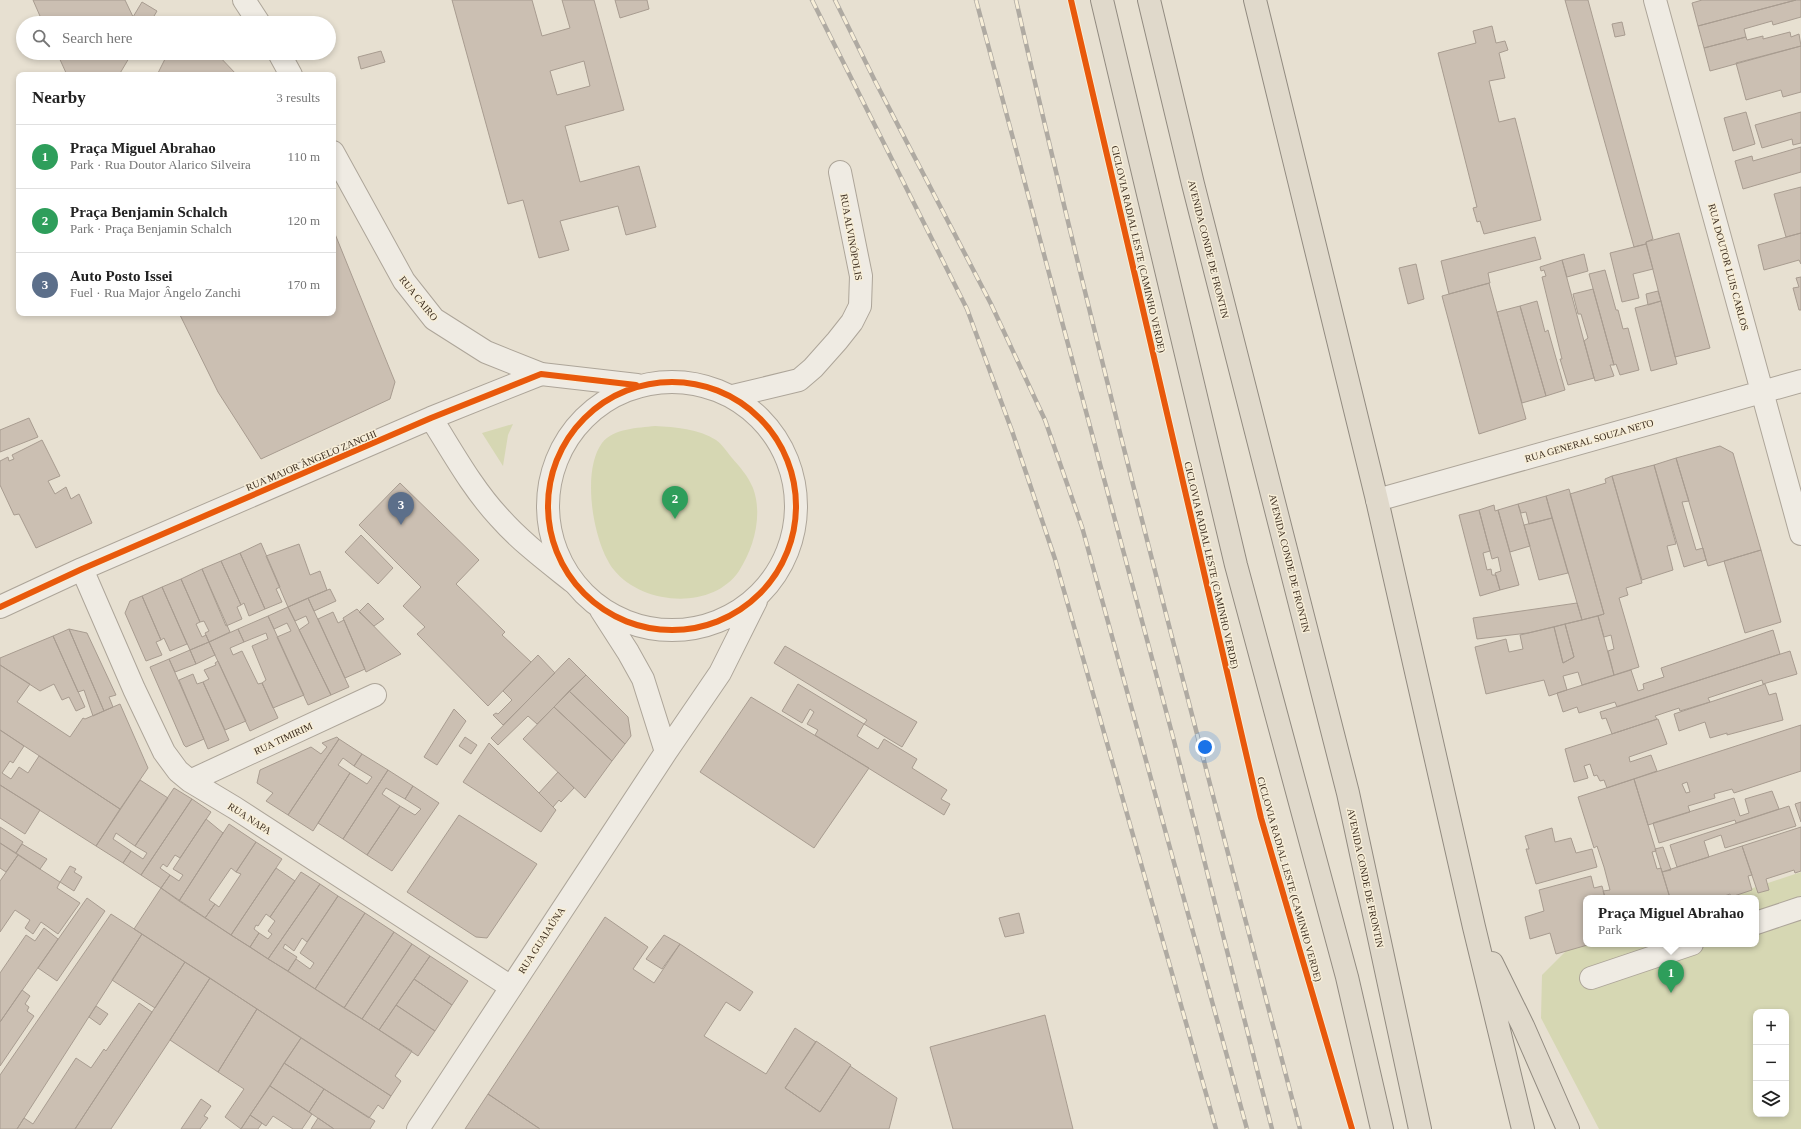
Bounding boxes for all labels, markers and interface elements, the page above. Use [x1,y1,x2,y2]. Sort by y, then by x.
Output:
search box [16,16,336,60]
icon: search [30,27,52,49]
text: Search here [62,30,132,46]
text: Nearby [32,88,86,107]
text: 3 results [276,90,320,105]
text: Praça Miguel Abrahao [70,140,216,156]
street label: CICLOVIA RADIAL LESTE (CAMINHO VERDE) [1108,144,1168,354]
text: 1 [42,149,48,164]
text: 110 m [288,149,320,164]
text: Park · Rua Doutor Alarico Silveira [70,157,251,172]
street label: AVENIDA CONDE DE FRONTIN [1186,179,1231,320]
street label: RUA ALVINÓPOLIS [838,193,865,281]
street label: RUA DOUTOR LUIS CARLOS [1706,202,1751,332]
text: Praça Benjamin Schalch [70,204,228,220]
text: 2 [42,213,48,228]
text: 120 m [287,213,320,228]
text: Park · Praça Benjamin Schalch [70,221,232,236]
text: Auto Posto Issei [70,268,173,284]
street label: RUA CAIRO [397,274,440,323]
text: 3 [42,277,48,292]
text: 170 m [287,277,320,292]
text: Fuel · Rua Major Ângelo Zanchi [70,285,241,300]
street label: RUA GENERAL SOUZA NETO [1523,417,1655,464]
street label: RUA MAJOR ÂNGELO ZANCHI [244,428,378,493]
street label: CICLOVIA RADIAL LESTE (CAMINHO VERDE) [1181,460,1241,670]
pin: 2 [662,486,688,519]
pin: 3 [388,492,414,525]
street label: AVENIDA CONDE DE FRONTIN [1267,493,1312,634]
street label: RUA TIMIRIM [252,720,314,757]
your location [1195,737,1215,757]
street label: CICLOVIA RADIAL LESTE (CAMINHO VERDE) [1254,776,1324,983]
street label: RUA NAPA [226,800,274,837]
street label: AVENIDA CONDE DE FRONTIN [1345,807,1386,949]
popup [1583,895,1759,947]
street label: RUA GUAIAÚNA [516,904,567,976]
text: Praça Miguel Abrahao [1598,905,1744,921]
text: Park [1598,922,1622,937]
pin: 1 [1658,960,1684,993]
map controls [1753,1009,1789,1117]
button: + [1753,1009,1789,1045]
button: − [1753,1045,1789,1081]
button: layers [1753,1081,1789,1117]

